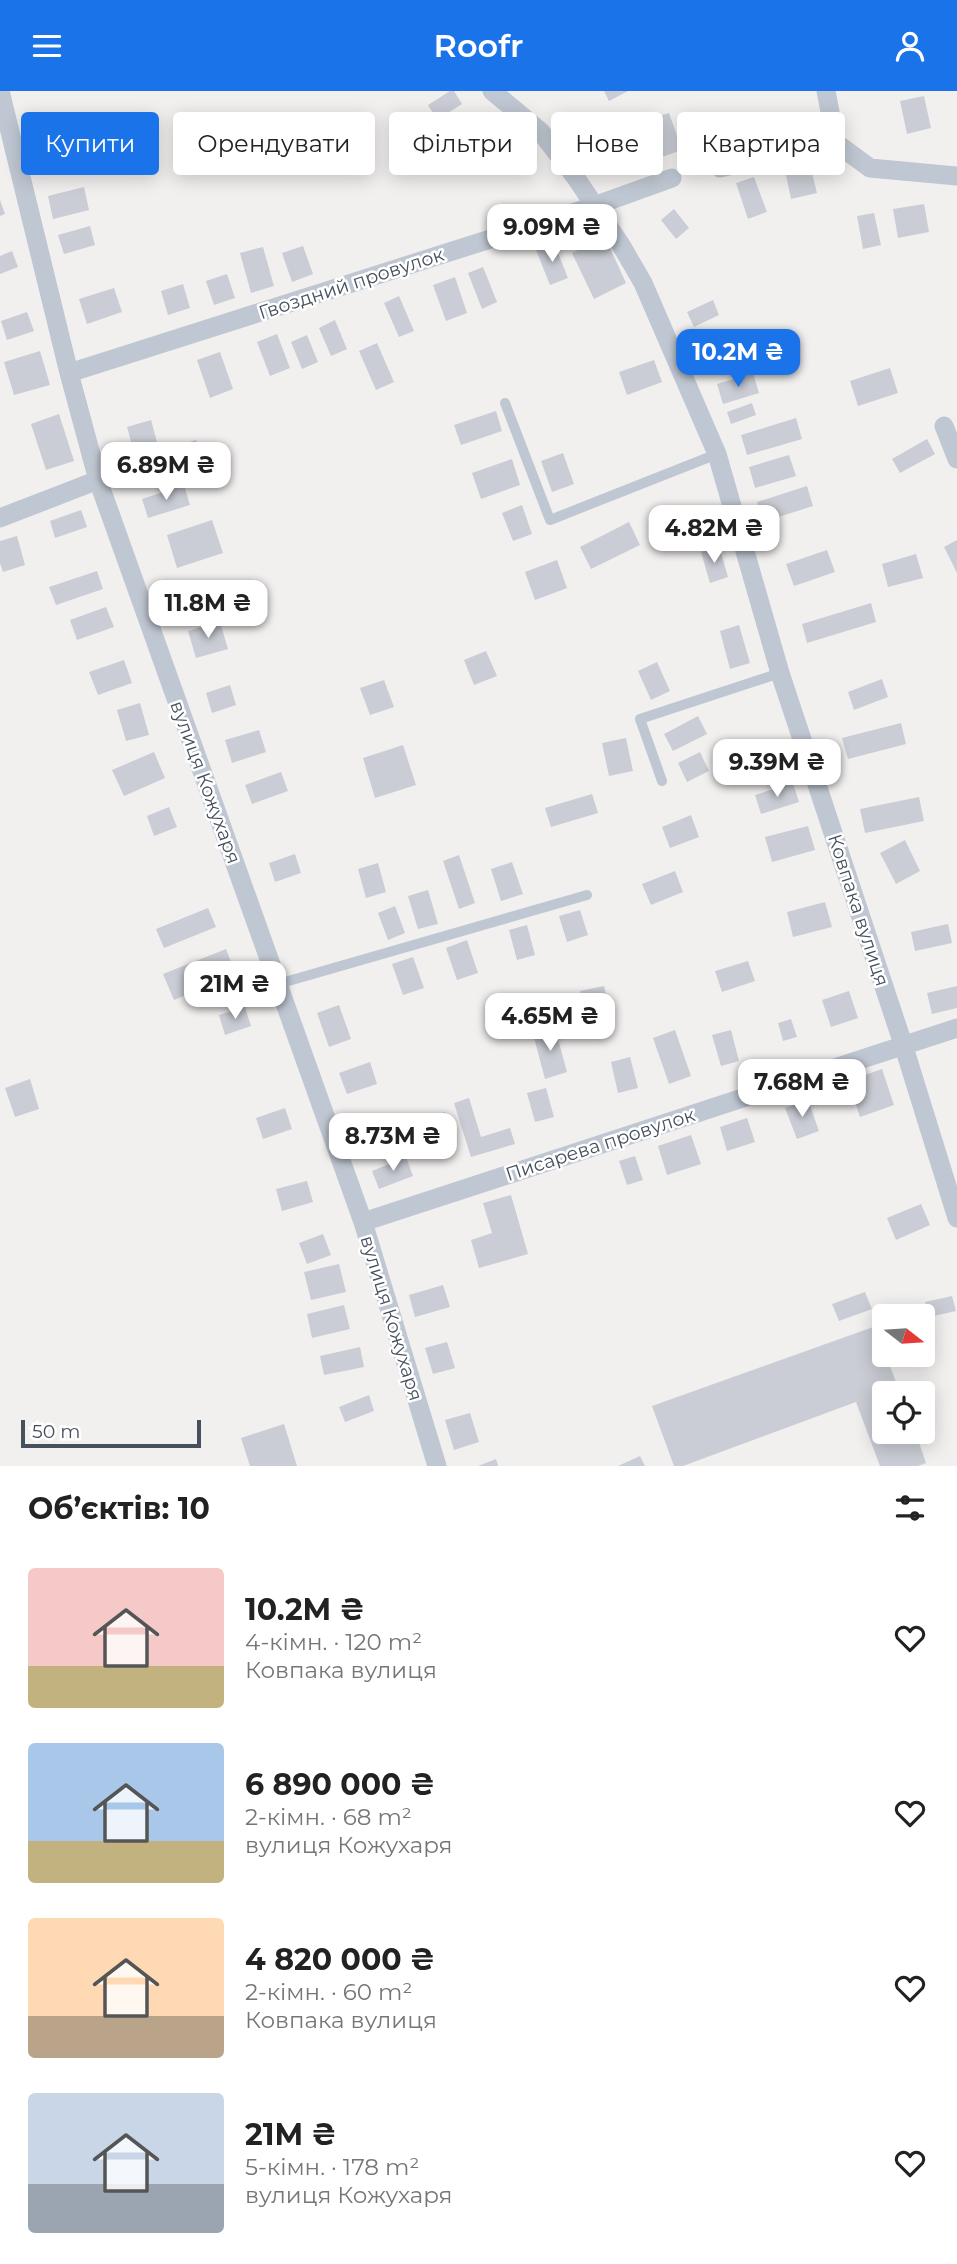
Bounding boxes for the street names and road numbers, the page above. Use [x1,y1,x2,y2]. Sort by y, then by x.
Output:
street label: Гвоздний провулок [256,243,447,324]
street label: вулиця Кожухаря [165,698,246,867]
street label: Ковпака вулиця [823,831,894,989]
street label: Писарева провулок [503,1103,698,1186]
street label: вулиця Кожухаря [355,1233,428,1403]

